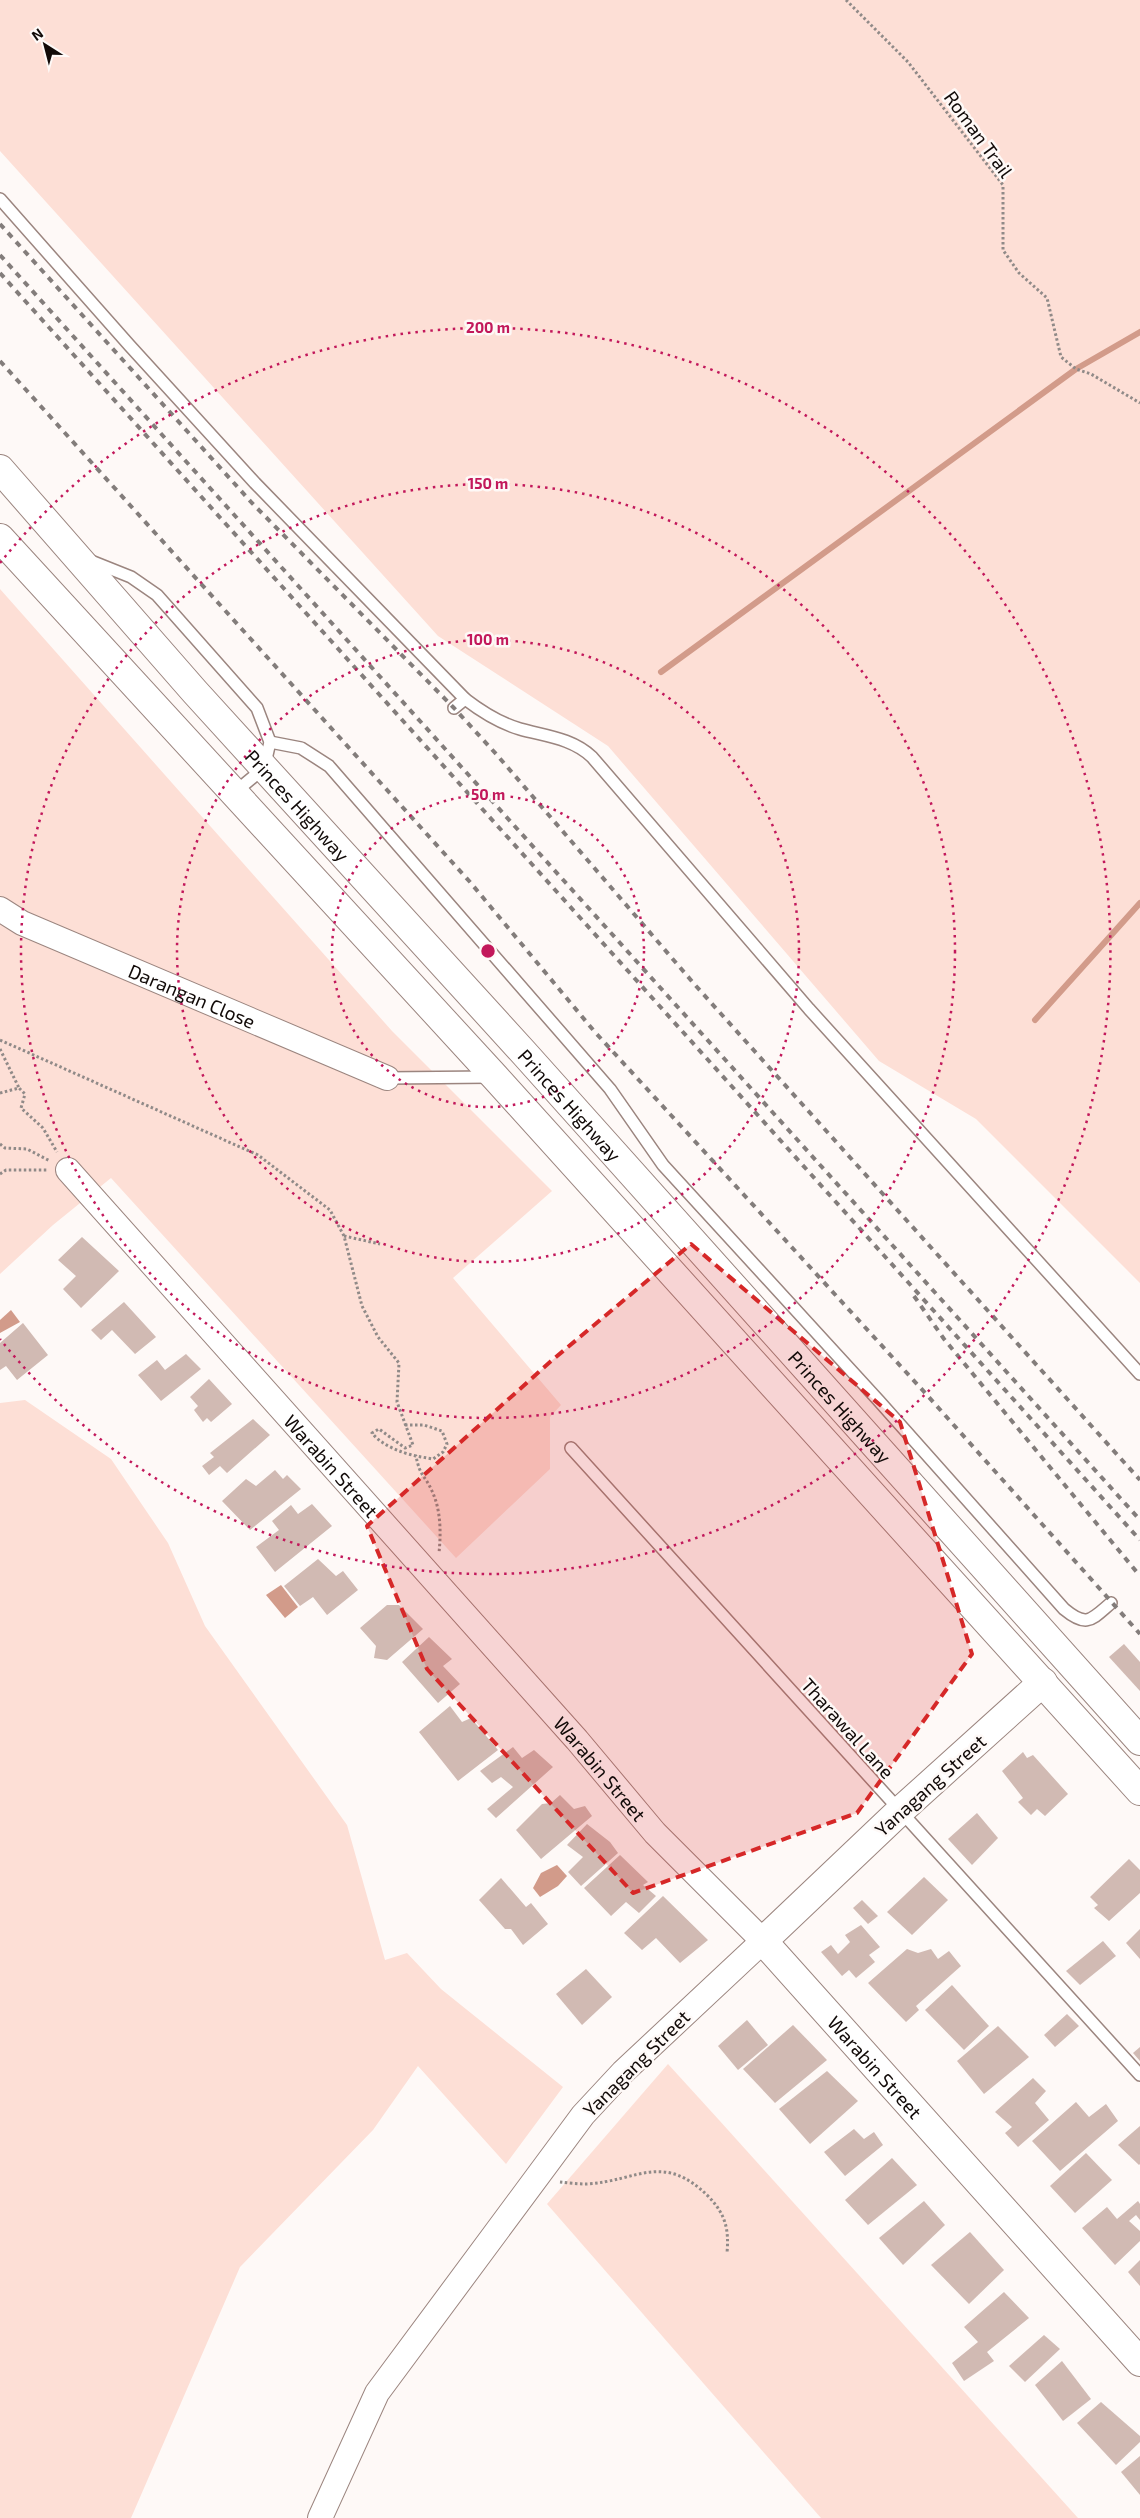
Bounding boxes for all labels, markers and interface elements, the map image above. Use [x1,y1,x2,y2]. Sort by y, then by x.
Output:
north arrow [20,20,70,70]
text: N [28,24,46,44]
street label: Roman Trail [940,86,1018,182]
text: 200 m [466,318,510,336]
text: 150 m [468,474,508,492]
text: 100 m [467,630,509,648]
street label: Princes Highway [241,744,355,866]
text: 50 m [471,785,505,803]
centre of rings [479,942,497,960]
street label: Darangan Close [125,958,259,1032]
street label: Princes Highway [514,1044,627,1166]
street label: Princes Highway [784,1345,897,1467]
street label: Warabin Street [280,1409,384,1522]
street label: Tharawal Lane [797,1673,899,1783]
street label: Warabin Street [550,1711,651,1825]
street label: Yanagang Street [870,1729,990,1841]
street label: Yanagang Street [578,2005,694,2121]
street label: Warabin Street [824,2010,927,2123]

